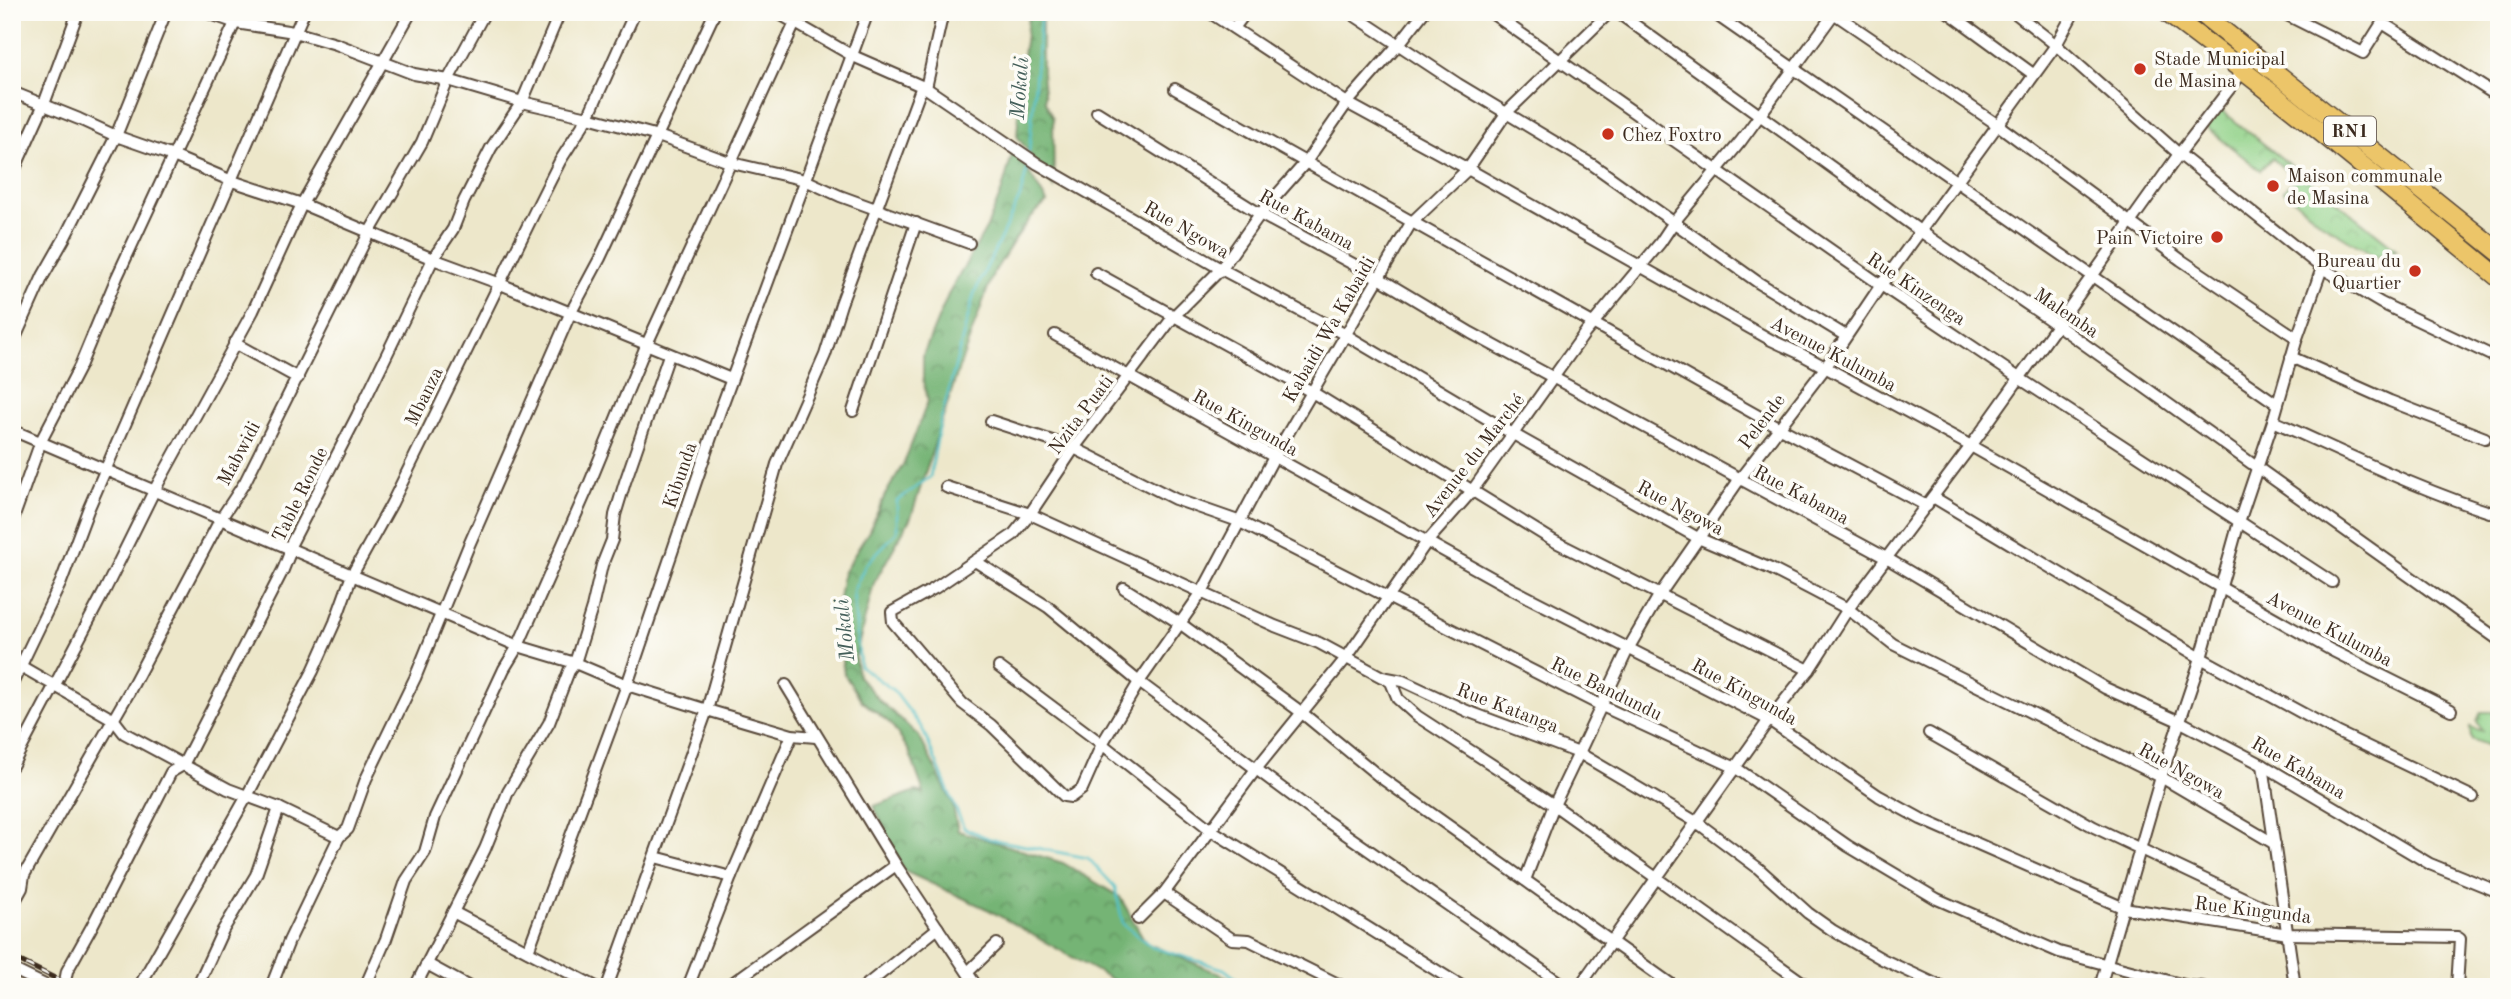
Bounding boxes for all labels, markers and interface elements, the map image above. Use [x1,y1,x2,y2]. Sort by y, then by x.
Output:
place label: Stade Municipal de Masina [2154,51,2285,92]
water label: Mokali [1008,56,1033,121]
marker: Stade Municipal de Masina [2132,61,2148,77]
road number: RN1 [2324,116,2376,146]
marker: Chez Foxtro [1600,126,1616,142]
place label: Chez Foxtro [1622,127,1722,146]
place label: Maison communale de Masina [2287,168,2442,209]
marker: Maison communale de Masina [2265,178,2281,194]
street label: Rue Kabama [1255,187,1357,255]
street label: Rue Ngowa [1140,199,1232,264]
marker: Pain Victoire [2209,229,2225,245]
place label: Pain Victoire [2096,230,2203,249]
street label: Rue Kinzenga [1863,250,1969,330]
place label: Bureau du Quartier [2316,253,2401,294]
street label: Kabaidi Wa Kabaidi [1281,254,1380,406]
marker: Bureau du Quartier [2407,263,2423,279]
street label: Malemba [2030,286,2102,343]
street label: Avenue Kulumba [1767,314,1899,397]
street label: Mbanza [403,364,448,430]
street label: Nzita Puati [1046,372,1118,459]
street label: Rue Kingunda [1189,387,1301,461]
street label: Avenue du Marché [1421,391,1529,522]
street label: Pelende [1736,391,1790,454]
street label: Mabwidi [215,419,265,489]
street label: Kibunda [661,440,702,511]
street label: Table Ronde [270,445,332,545]
street label: Rue Kabama [1750,463,1852,530]
street label: Rue Ngowa [1633,478,1727,540]
street label: Avenue Kulumba [2263,589,2395,672]
water label: Mokali [832,597,859,663]
street label: Rue Bandundu [1547,655,1664,725]
street label: Rue Kingunda [1688,656,1800,730]
street label: Rue Katanga [1454,681,1561,738]
street label: Rue Kabama [2247,735,2349,804]
street label: Rue Ngowa [2134,741,2228,804]
street label: Rue Kingunda [2193,895,2313,928]

